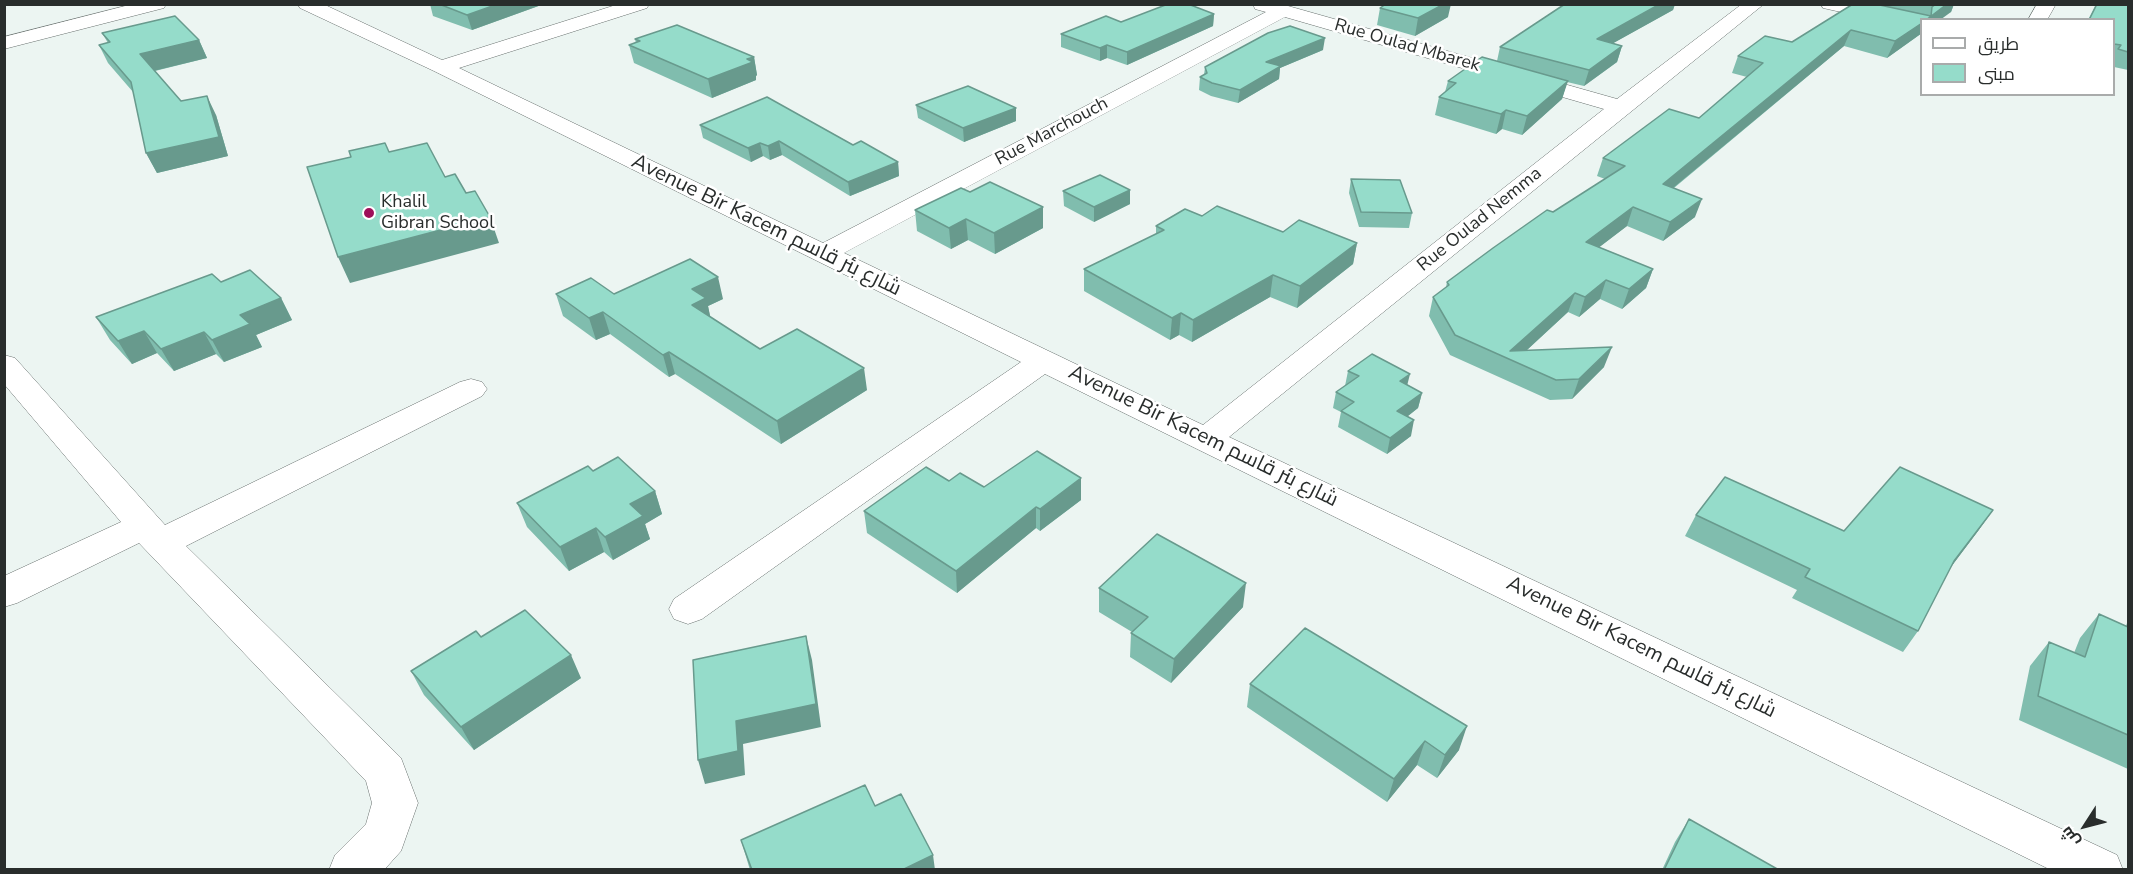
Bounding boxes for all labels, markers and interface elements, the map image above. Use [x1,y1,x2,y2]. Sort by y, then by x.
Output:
street label: Rue Oulad Mbarek [1332,15,1482,77]
legend [1920,18,2115,96]
text: طريق [1978,32,2019,56]
text: مبنى [1978,62,2015,86]
street label: Rue Marchouch [992,93,1112,171]
street label: Avenue Bir Kacem شارع بئر قاسم [627,150,905,302]
street label: Rue Oulad Nemma [1414,163,1546,277]
place label: Khalil Gibran School [381,192,494,234]
marker: Khalil Gibran School [362,206,376,220]
street label: Avenue Bir Kacem شارع بئر قاسم [1064,361,1342,513]
street label: Avenue Bir Kacem شارع بئر قاسم [1502,572,1780,724]
north arrow [2055,796,2115,856]
text: ش [2056,822,2085,851]

